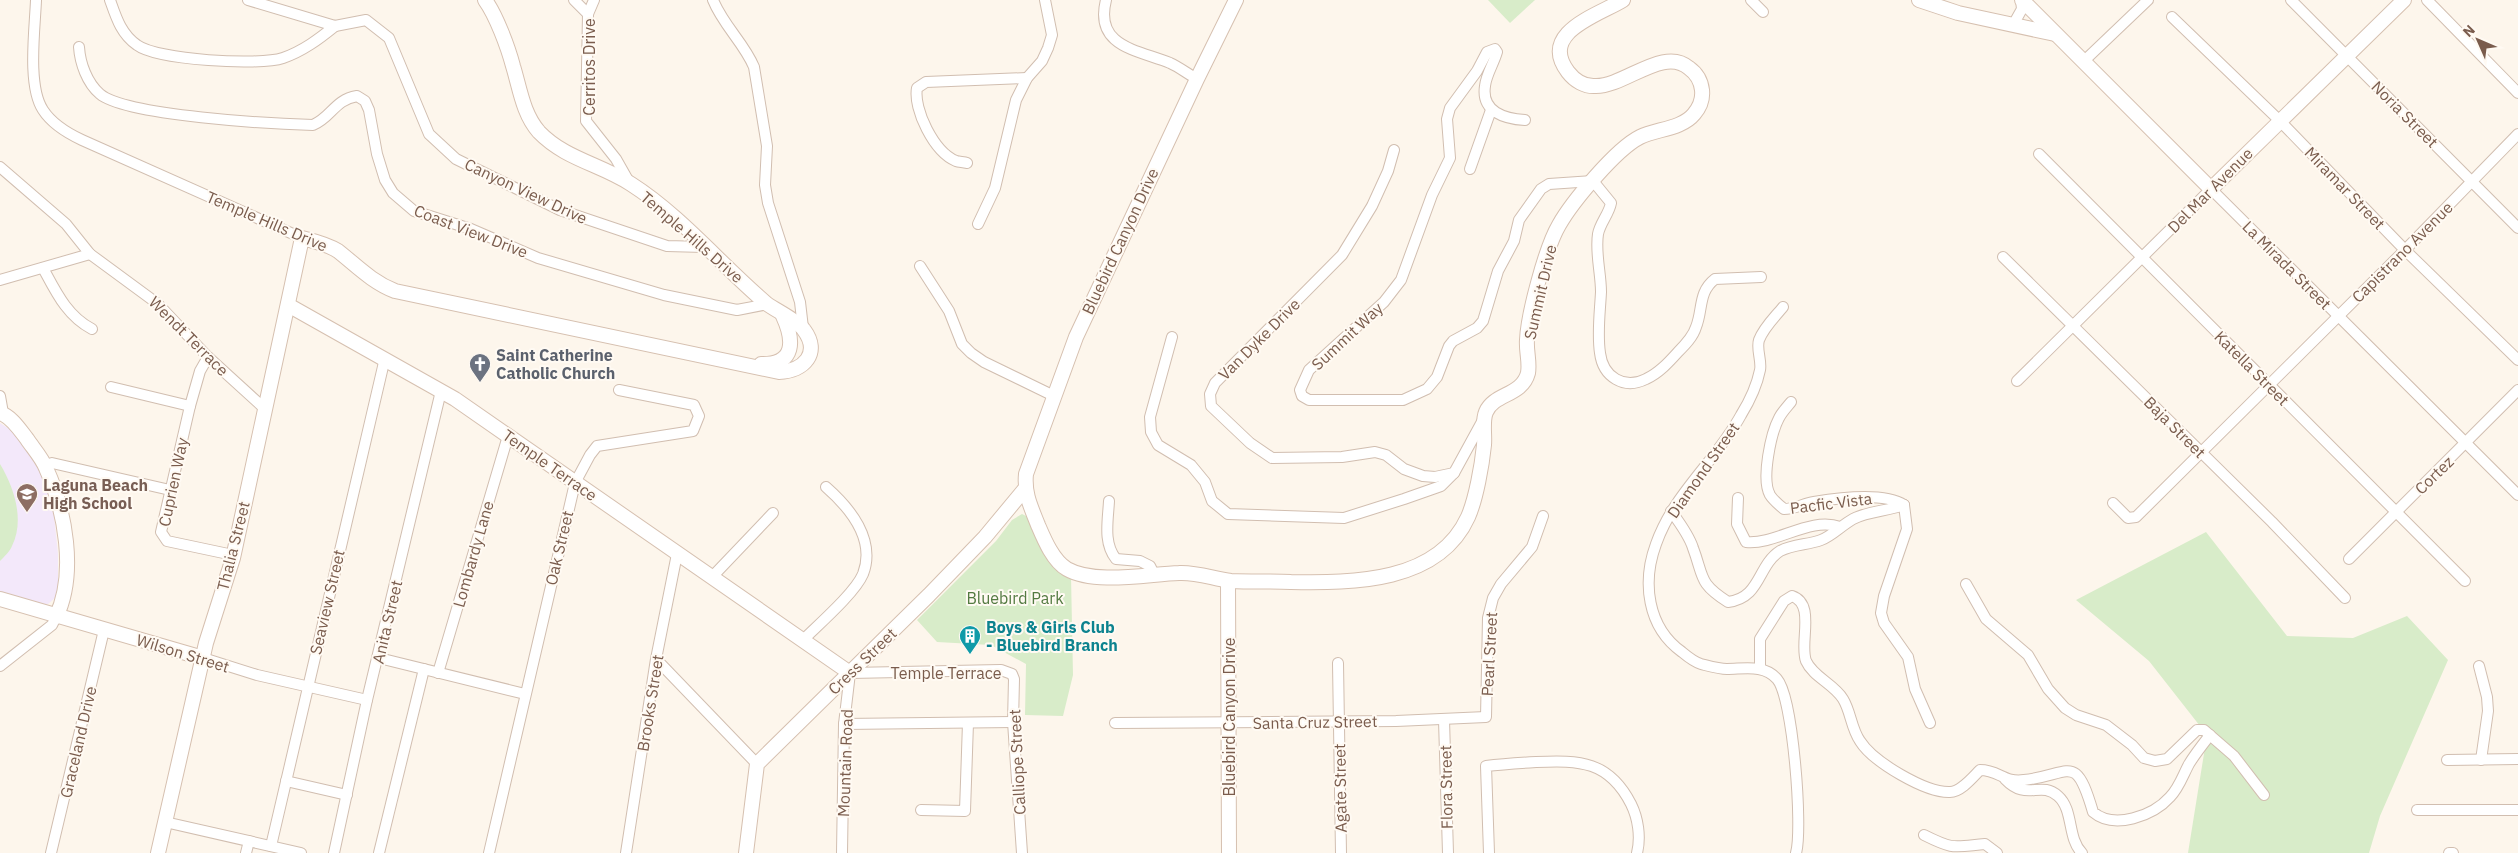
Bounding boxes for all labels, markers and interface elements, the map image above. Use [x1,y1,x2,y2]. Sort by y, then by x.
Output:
north arrow [2453,15,2503,65]
street label: Cerritos Drive [579,18,599,116]
text: N [2459,21,2479,41]
street label: Noria Street [2367,76,2443,152]
street label: Miramar Street [2301,142,2389,234]
street label: Del Mar Avenue [2163,143,2257,237]
street label: Canyon View Drive [462,154,591,228]
street label: Bluebird Canyon Drive [1077,164,1163,317]
street label: Temple Hills Drive [203,186,331,256]
street label: Temple Hills Drive [636,187,748,287]
street label: Capistrano Avenue [2347,197,2457,307]
street label: Coast View Drive [411,200,531,262]
street label: La Mirada Street [2239,217,2335,313]
street label: Summit Drive [1519,242,1561,341]
street label: Wendt Terrace [145,292,233,380]
street label: Van Dyke Drive [1214,294,1304,384]
street label: Summit Way [1307,298,1387,374]
street label: Katella Street [2210,326,2294,410]
place label: Saint Catherine Catholic Church [496,345,615,383]
church icon: Saint Catherine Catholic Church [468,352,492,383]
street label: Baja Street [2140,392,2210,462]
street label: Diamond Street [1663,418,1743,522]
street label: Temple Terrace [499,425,601,505]
street label: Cuprien Way [154,436,192,528]
street label: Cortez [2410,452,2458,498]
place label: Laguna Beach High School [43,475,148,513]
school or university icon: Laguna Beach High School [15,482,39,513]
street label: Pacfic Vista [1789,488,1874,518]
street label: Lombardy Lane [448,498,498,610]
street label: Thalia Street [212,499,254,593]
street label: Oak Street [541,509,577,587]
street label: Seaview Street [305,548,349,656]
street label: Anita Street [368,578,406,666]
park label: Bluebird Park [966,588,1064,608]
street label: Pearl Street [1477,611,1501,697]
place label: Boys & Girls Club - Bluebird Branch [986,617,1118,655]
street label: Cress Street [824,623,900,699]
building icon: Boys & Girls Club - Bluebird Branch [958,624,982,655]
street label: Wilson Street [134,629,232,677]
street label: Bluebird Canyon Drive [1219,637,1239,797]
street label: Brooks Street [632,653,668,753]
street label: Temple Terrace [891,663,1002,683]
street label: Graceland Drive [55,684,101,800]
street label: Mountain Road [833,709,857,817]
street label: Calliope Street [1004,709,1030,815]
street label: Santa Cruz Street [1252,711,1378,733]
street label: Agate Street [1329,743,1351,833]
street label: Flora Street [1435,745,1457,829]

